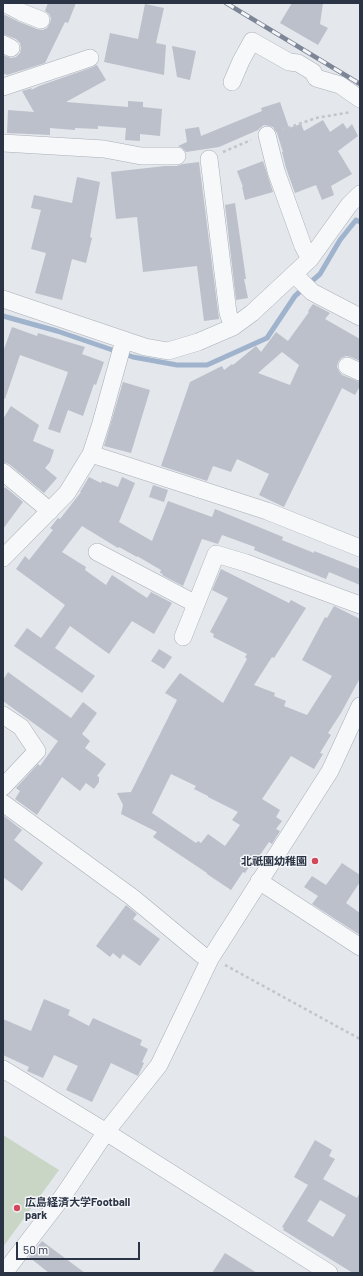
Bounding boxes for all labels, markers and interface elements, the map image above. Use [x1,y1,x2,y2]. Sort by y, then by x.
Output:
place label: 北祇園幼稚園 [241,854,307,868]
marker: 北祇園幼稚園 [310,856,320,866]
place label: 広島経済大学Football park [25,1195,130,1221]
marker: 広島経済大学Football park [12,1203,22,1213]
scale bar [18,1234,142,1260]
text: 50 m [23,1242,48,1256]

